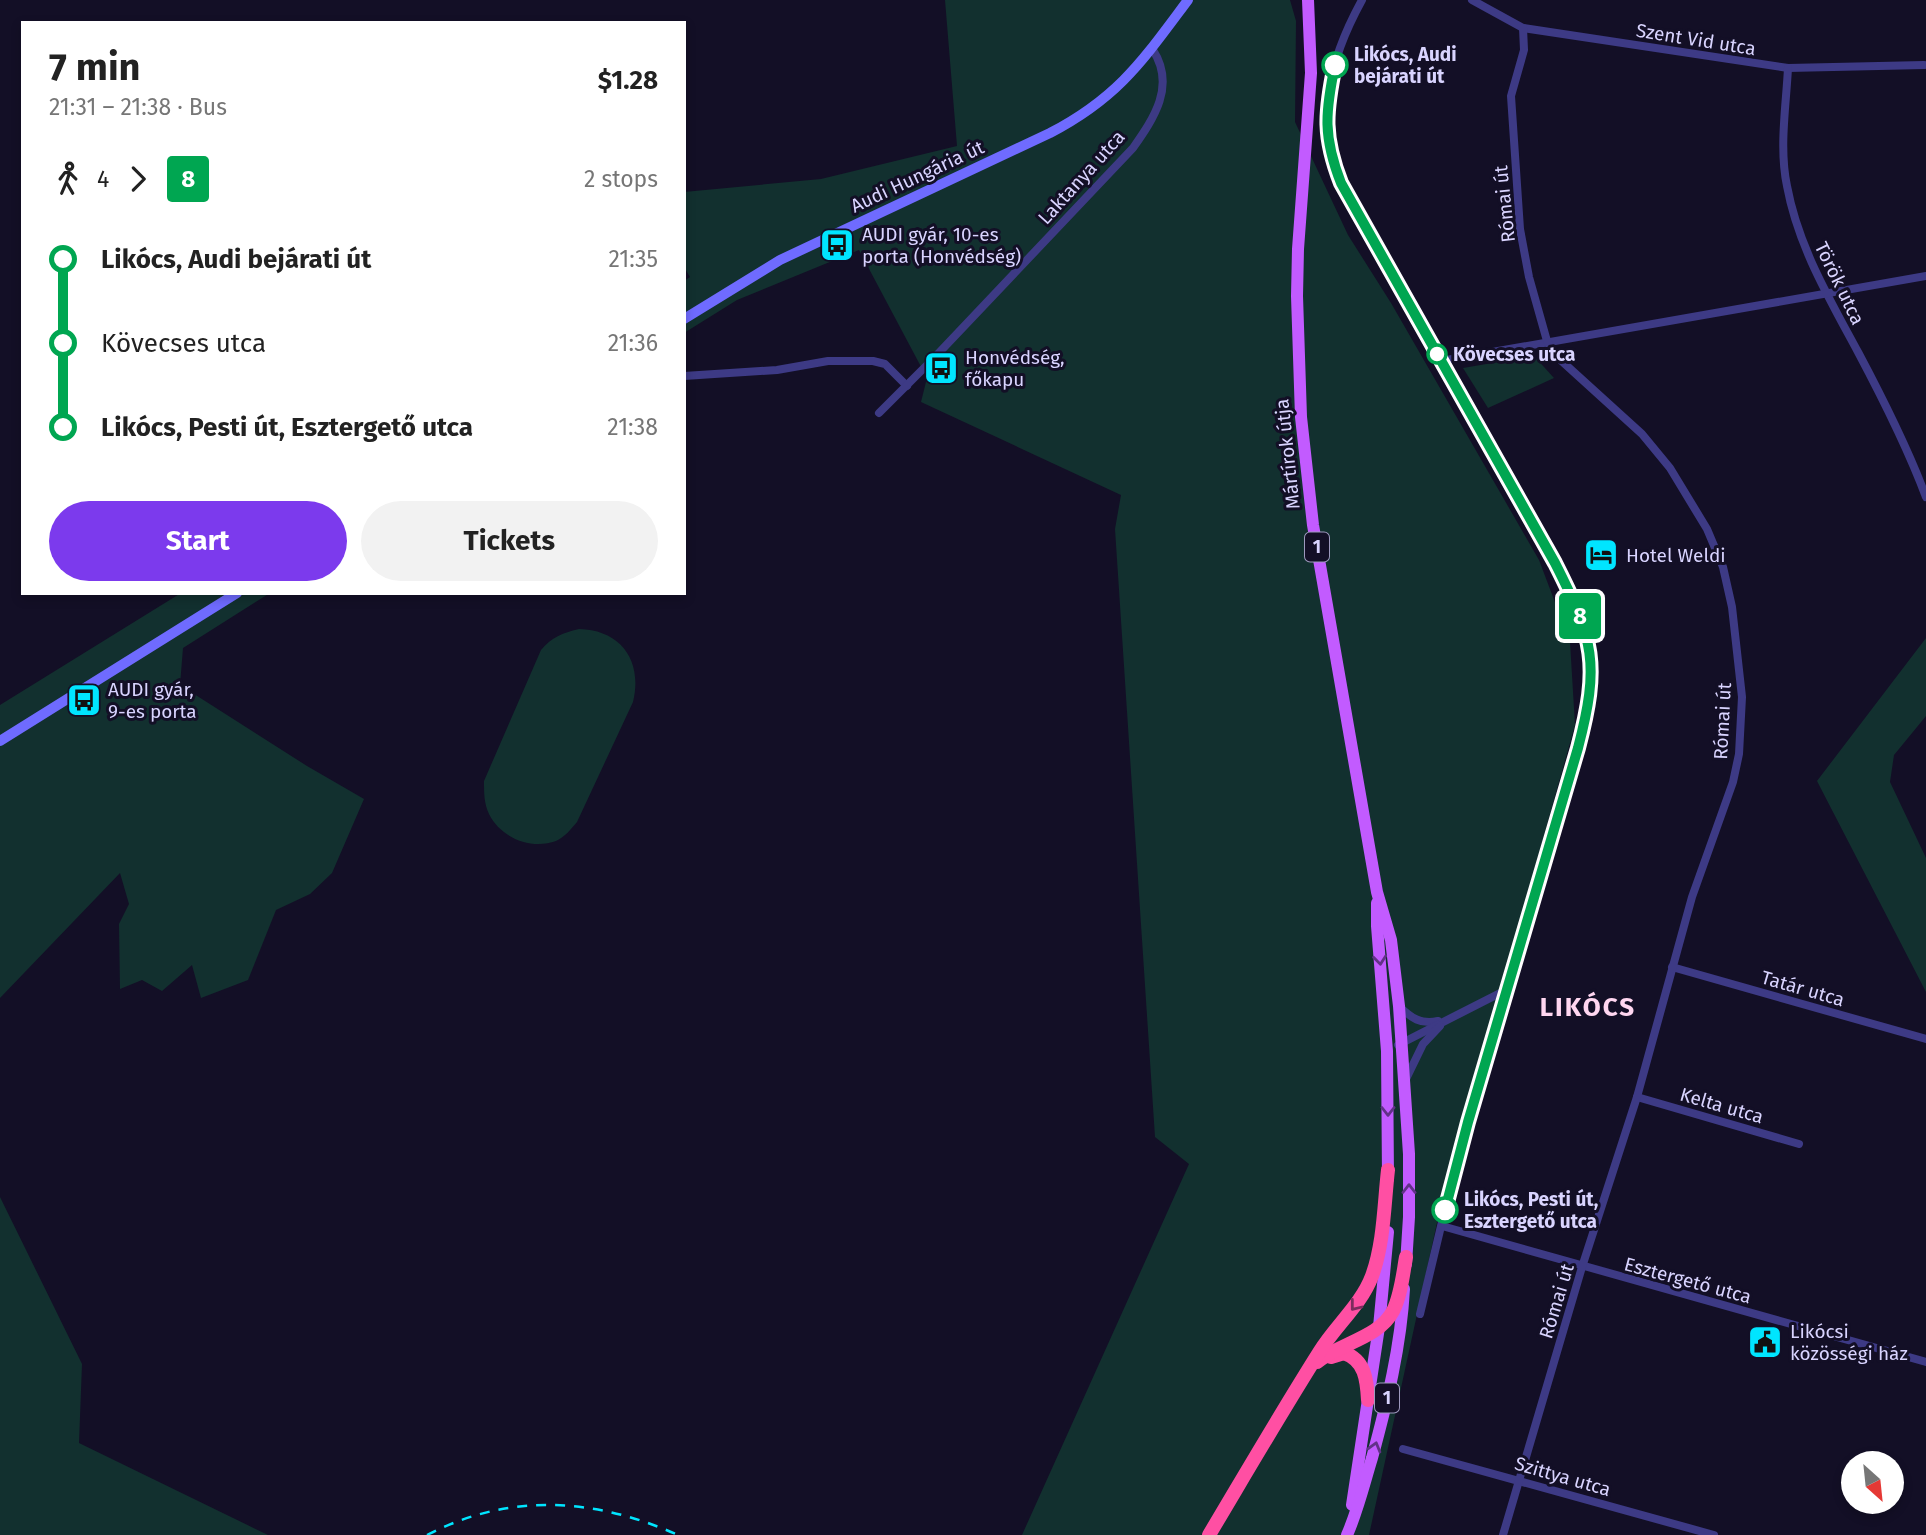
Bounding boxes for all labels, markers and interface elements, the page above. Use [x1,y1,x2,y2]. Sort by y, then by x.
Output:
street label: Szent Vid utca [1634,19,1757,60]
place label: Likócs, Audi bejárati út [1354,43,1457,88]
text: 7 min [49,44,141,90]
marker: Likócs, Audi bejárati út [1322,52,1348,78]
text: $1.28 [598,65,658,96]
text: 21:31 – 21:38 · Bus [49,93,227,121]
street label: Laktanya utca [1033,126,1130,229]
street label: Audi Hungária út [847,135,988,217]
icon: walk [49,160,87,198]
icon: forward [119,160,157,198]
street label: Római út [1489,164,1520,244]
text: 4 [97,165,109,193]
text: 8 [181,165,195,193]
text: 2 stops [584,165,658,193]
place label: AUDI gyár, 10-es porta (Honvédség) [862,223,1021,268]
bus stop icon: AUDI gyár, 10-es porta (Honvédség) [818,226,856,264]
street label: Török utca [1810,238,1869,328]
text: Likócs, Audi bejárati út [101,244,371,275]
text: 21:35 [609,245,658,273]
text: Kövecses utca [101,328,266,359]
text: 21:36 [608,329,658,357]
place label: Kövecses utca [1453,343,1575,366]
marker: Kövecses utca [1427,344,1447,364]
place label: Honvédség, főkapu [965,346,1065,391]
bus stop icon: Honvédség, főkapu [922,349,960,387]
street label: Mártírok útja [1270,398,1305,510]
text: Likócs, Pesti út, Esztergető utca [101,412,473,443]
text: 21:38 [607,413,658,441]
button: Start [49,501,347,581]
button: Tickets [361,501,658,581]
road number: 1 [1305,532,1329,562]
hotel icon: Hotel Weldi [1582,536,1620,574]
place label: Hotel Weldi [1626,544,1726,567]
line badge: 8 [1557,593,1603,639]
text: 8 [1573,602,1587,630]
place label: AUDI gyár, 9-es porta [108,678,197,723]
bus stop icon: AUDI gyár, 9-es porta [65,681,103,719]
street label: Római út [1709,682,1736,760]
one-way arrow [1373,955,1388,966]
street label: Tatár utca [1759,966,1847,1011]
district label: LIKÓCS [1540,991,1636,1023]
street label: Kelta utca [1677,1083,1766,1128]
one-way arrow [1380,1105,1395,1116]
one-way arrow [1401,1184,1417,1194]
place label: Likócs, Pesti út, Esztergető utca [1464,1188,1598,1233]
marker: Likócs, Pesti út, Esztergető utca [1432,1197,1458,1223]
street label: Esztergető utca [1622,1252,1754,1309]
street label: Római út [1534,1261,1579,1341]
one-way arrow [1351,1298,1364,1310]
place label: Likócsi közösségi ház [1790,1320,1908,1365]
public building icon: Likócsi közösségi ház [1746,1323,1784,1361]
road number: 1 [1375,1384,1399,1413]
one-way arrow [1367,1441,1381,1453]
north arrow [1841,1451,1904,1514]
map controls [1841,1451,1904,1514]
street label: Szittya utca [1512,1452,1613,1501]

